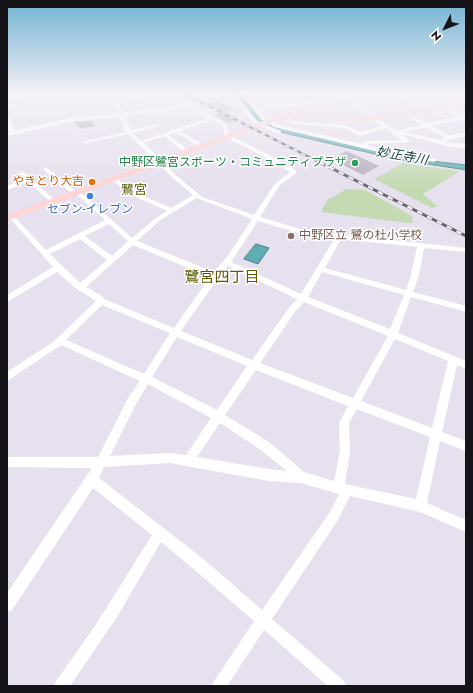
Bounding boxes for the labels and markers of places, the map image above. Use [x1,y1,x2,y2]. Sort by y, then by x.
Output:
place label: 中野区鷺宮スポーツ・コミュニティプラザ [119,156,347,170]
marker: 中野区鷺宮スポーツ・コミュニティプラザ [350,158,360,168]
place label: やきとり大吉 [12,175,84,189]
marker: やきとり大吉 [87,177,97,187]
marker: セブン-イレブン [85,191,95,201]
place label: セブン-イレブン [47,203,133,217]
place label: 中野区立 鷺の杜小学校 [299,229,423,243]
marker: 中野区立 鷺の杜小学校 [286,231,296,241]

